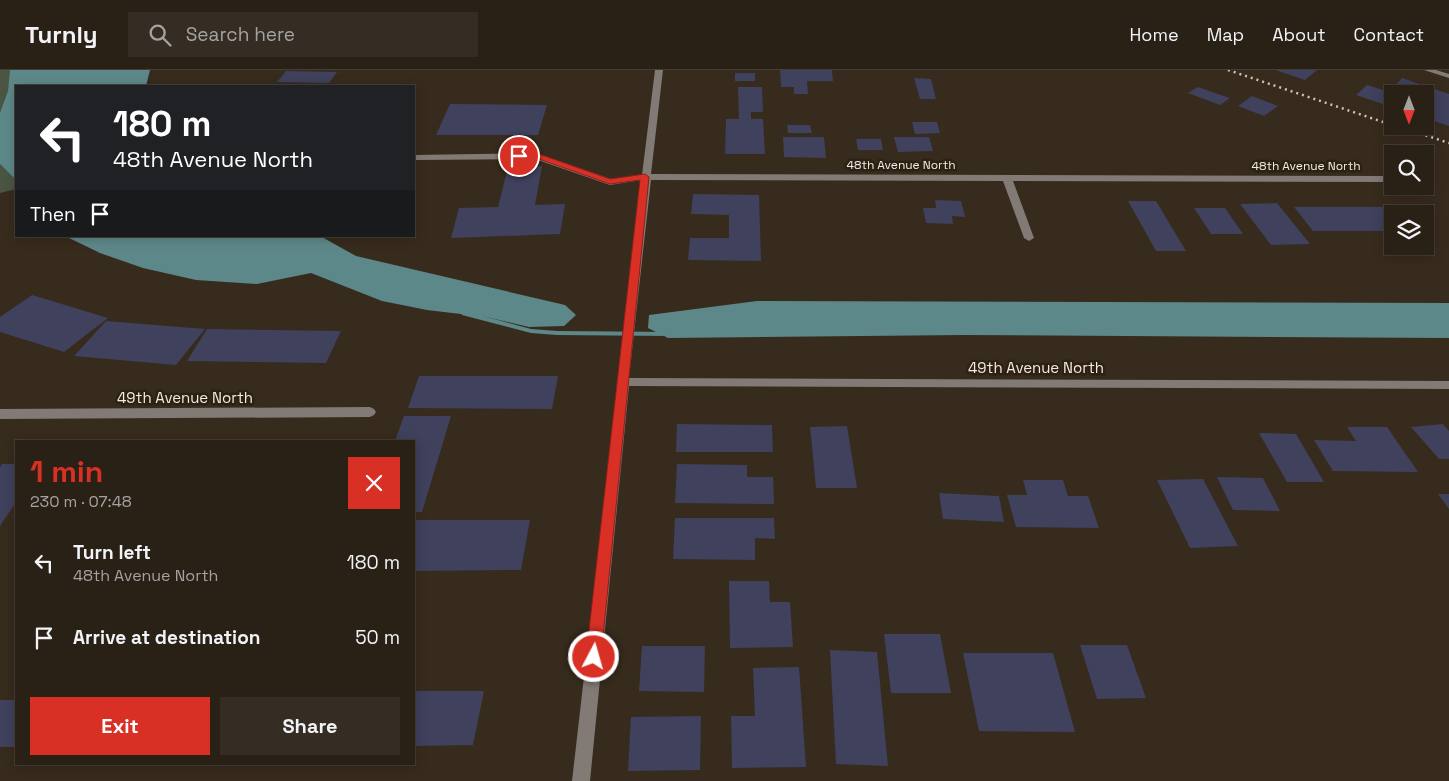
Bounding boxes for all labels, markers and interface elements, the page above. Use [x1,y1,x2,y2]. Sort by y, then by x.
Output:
search box [128,12,478,57]
text: Turnly [25,19,98,50]
icon: search [146,21,174,49]
text: Search here [186,22,295,47]
text: Home [1130,23,1179,46]
text: Map [1207,23,1244,46]
text: About [1272,23,1326,46]
text: Contact [1354,23,1424,46]
north arrow [1384,85,1434,135]
map controls [1384,85,1434,255]
text: 180 m [113,102,211,146]
icon: left [30,105,95,170]
pin [498,135,540,177]
icon: arrive [505,142,533,170]
text: 48th Avenue North [113,145,313,173]
button: search [1384,145,1434,195]
street label: 48th Avenue North [846,157,956,173]
street label: 48th Avenue North [1251,158,1361,174]
icon: arrive [86,200,114,228]
text: Then [30,202,76,227]
button: layers [1384,205,1434,255]
street label: 49th Avenue North [968,358,1104,377]
street label: 49th Avenue North [117,388,253,407]
text: 1 min [30,452,103,491]
button: close [348,457,400,509]
text: 230 m · 07:48 [30,491,132,512]
text: Turn left [73,540,151,565]
icon: left [30,549,58,577]
text: 180 m [347,550,400,575]
text: 48th Avenue North [73,565,218,586]
icon: arrive [30,624,58,652]
text: Arrive at destination [73,625,261,650]
text: 50 m [355,625,400,650]
position arrow [567,630,619,682]
button: Exit [30,697,210,755]
button: Share [220,697,400,755]

